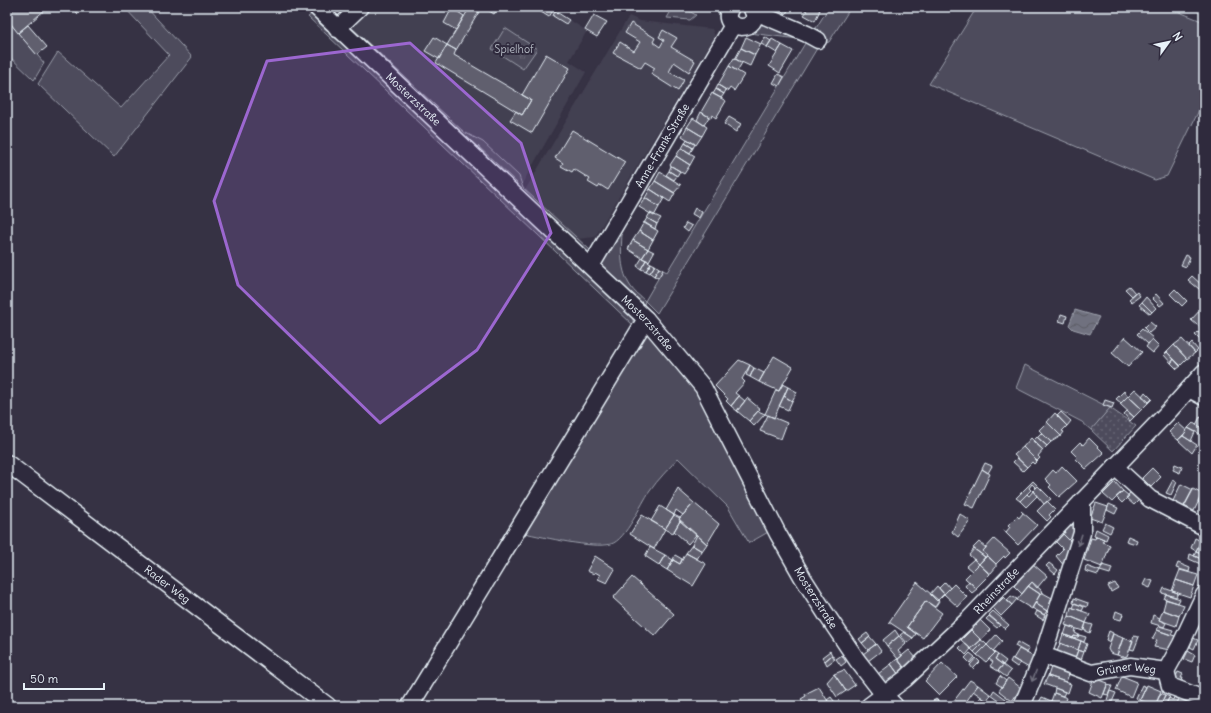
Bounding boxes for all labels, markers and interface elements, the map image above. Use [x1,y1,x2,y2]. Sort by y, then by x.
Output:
north arrow [1149,22,1189,62]
text: N [1169,30,1185,44]
park label: Spielhof [494,42,534,56]
street label: Mosterzstraße [383,70,444,128]
street label: Anne-Frank-Straße [632,101,692,190]
street label: Mosterzstraße [618,292,677,354]
one-way arrow [1076,533,1083,546]
street label: Rader Weg [141,562,193,606]
street label: Mosterzstraße [791,564,841,631]
street label: Rheinstraße [971,564,1022,617]
street label: Grüner Weg [1095,659,1157,679]
scale bar [24,665,104,691]
one-way arrow [1030,670,1038,682]
text: 50 m [30,671,59,686]

